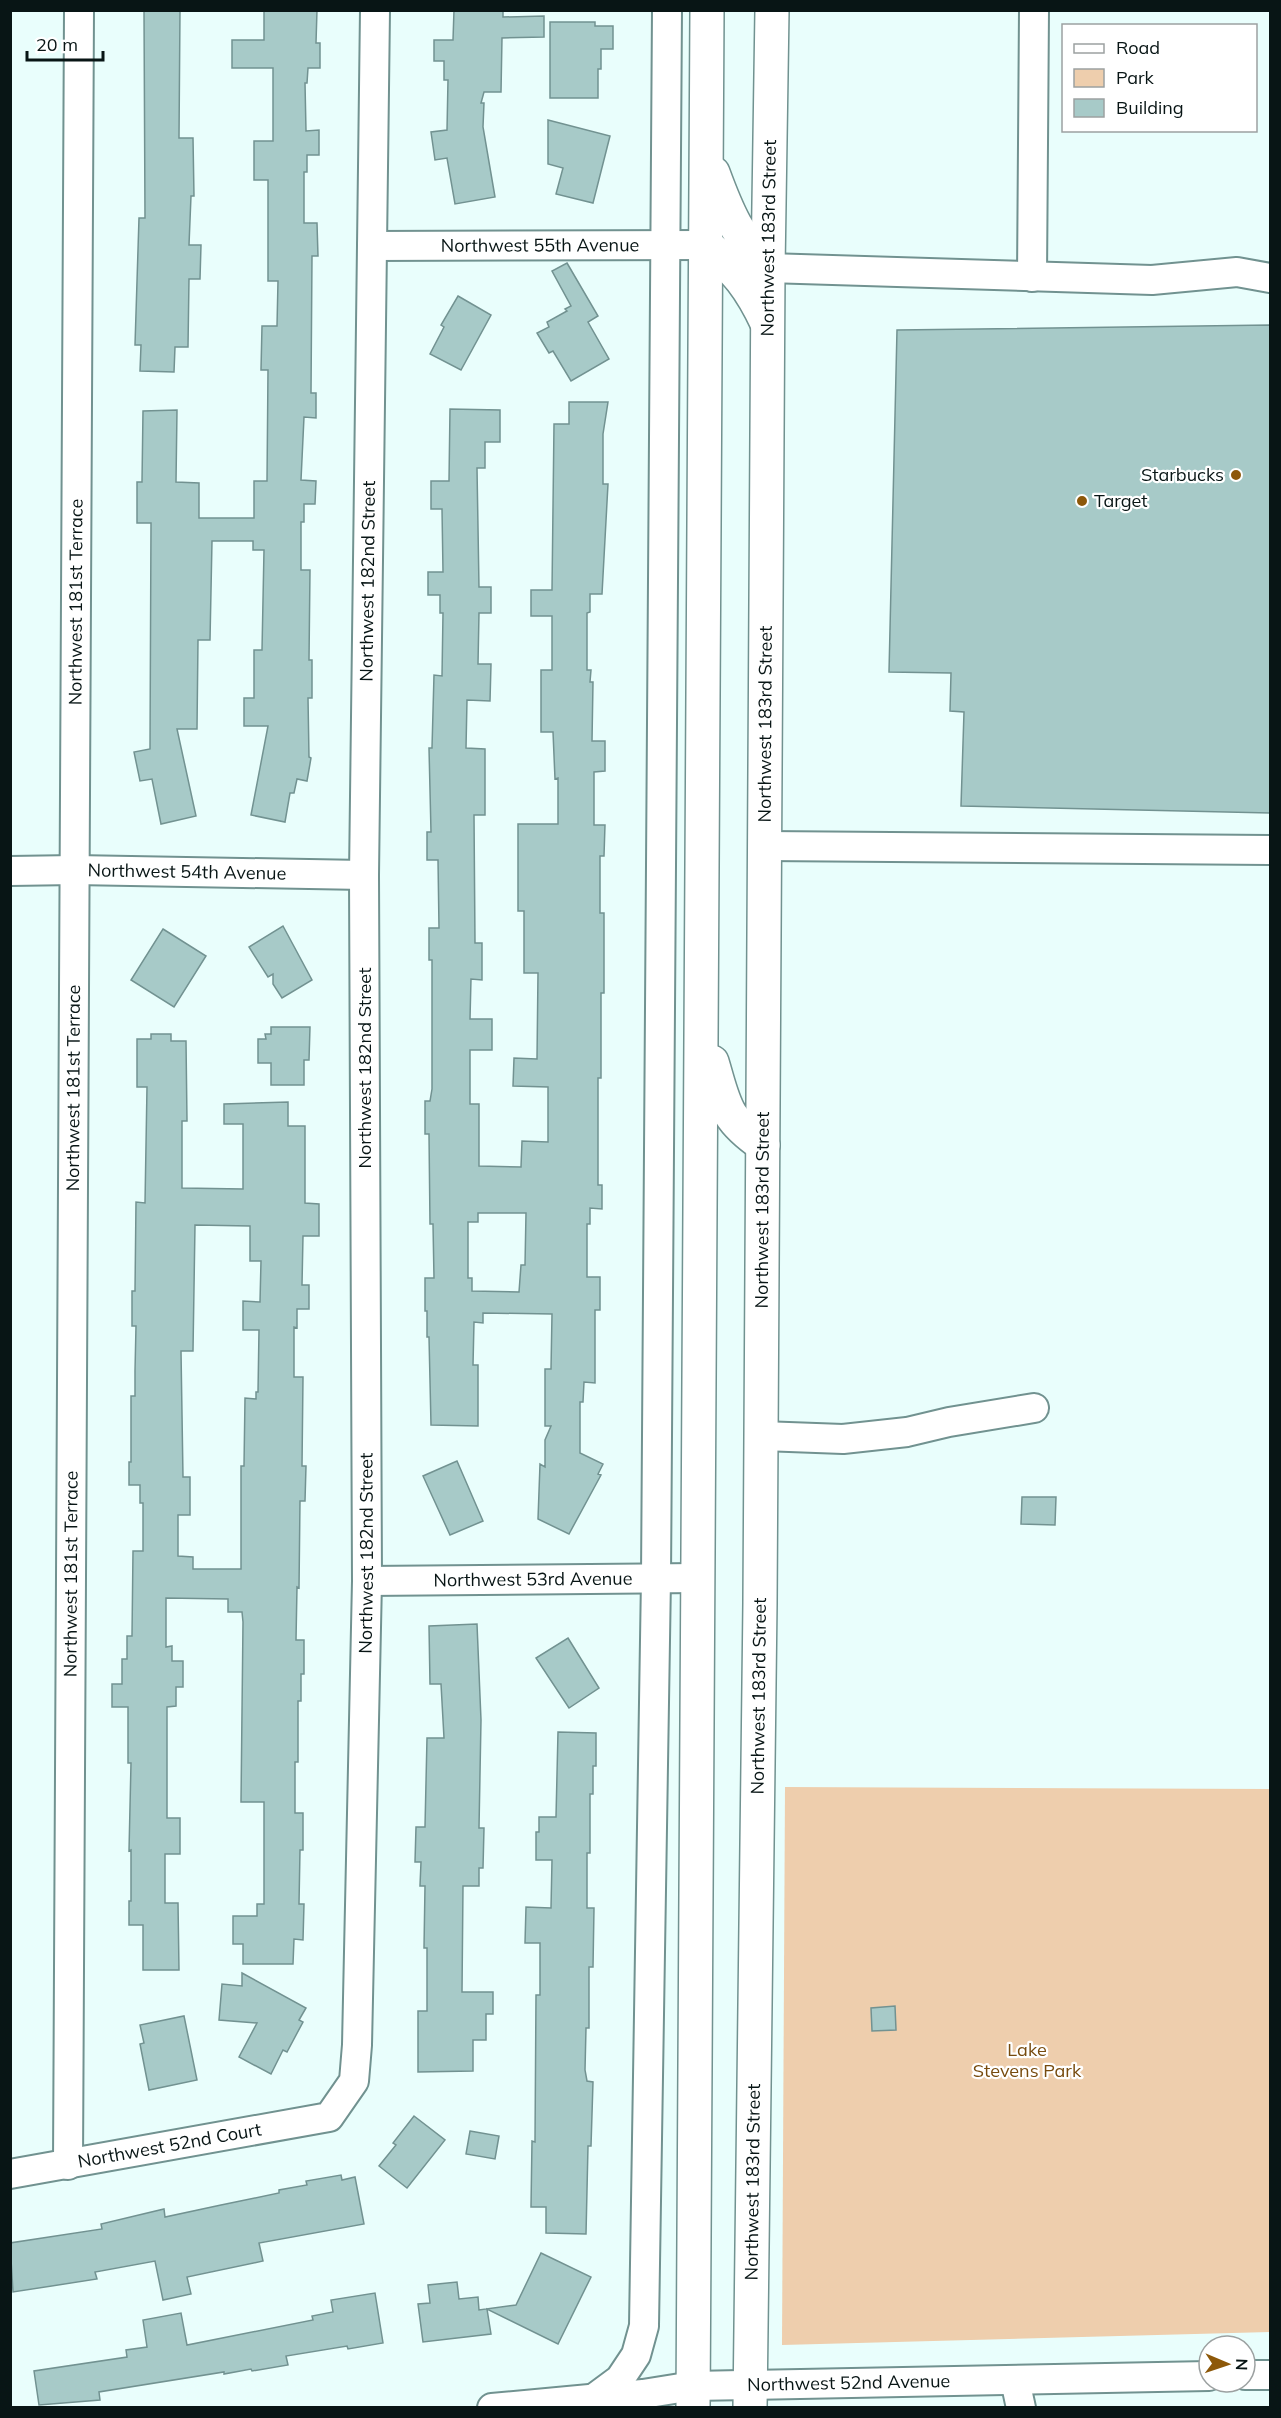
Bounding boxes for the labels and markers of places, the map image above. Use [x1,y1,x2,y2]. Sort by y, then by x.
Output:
place label: Starbucks [1141,463,1224,486]
marker: Starbucks [1229,468,1243,482]
place label: Target [1094,489,1148,512]
marker: Target [1075,494,1089,508]

